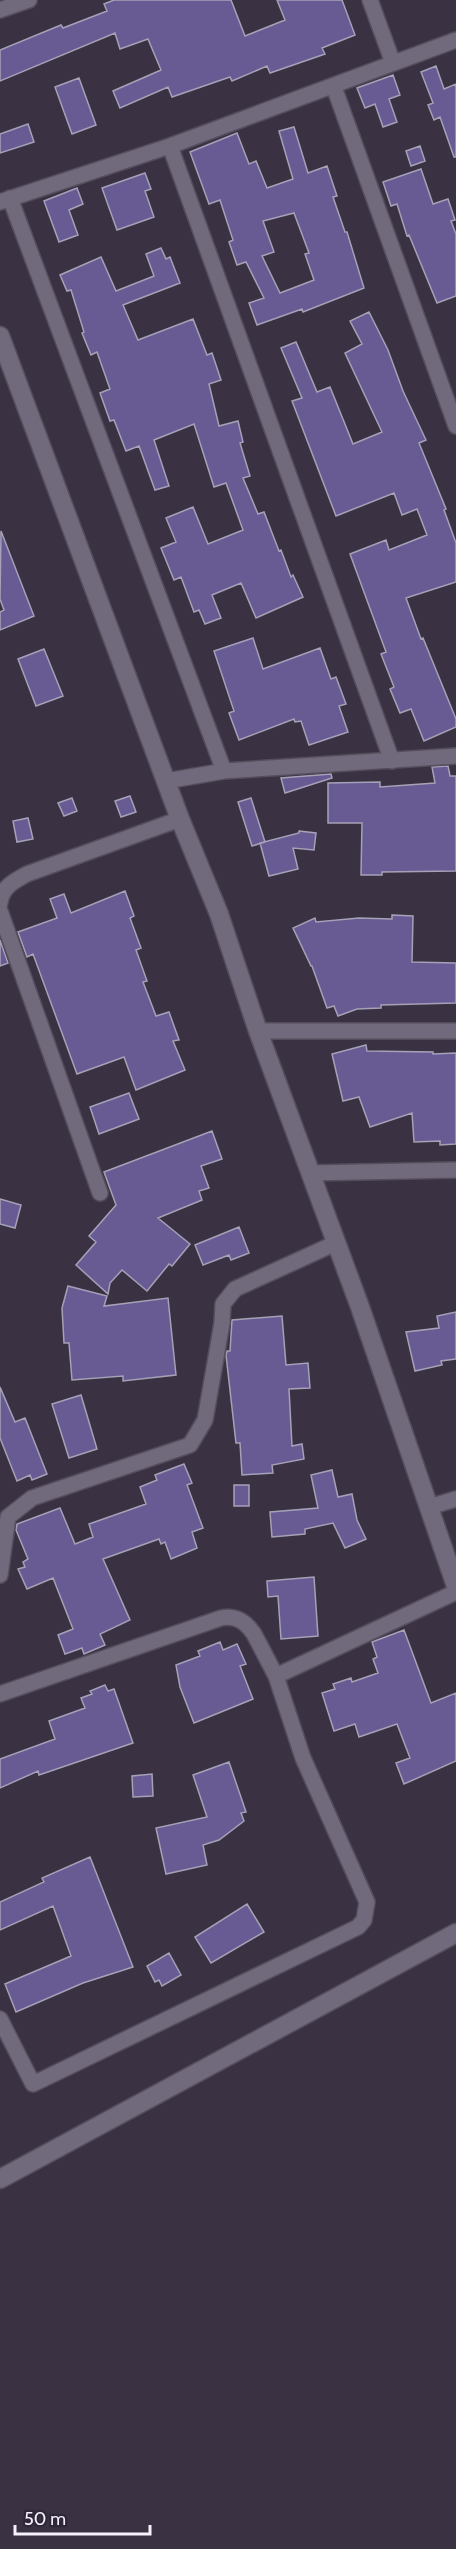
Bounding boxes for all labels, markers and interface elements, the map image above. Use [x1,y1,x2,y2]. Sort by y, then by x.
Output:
scale bar [15,2498,150,2536]
text: 50 m [24,2508,66,2530]

